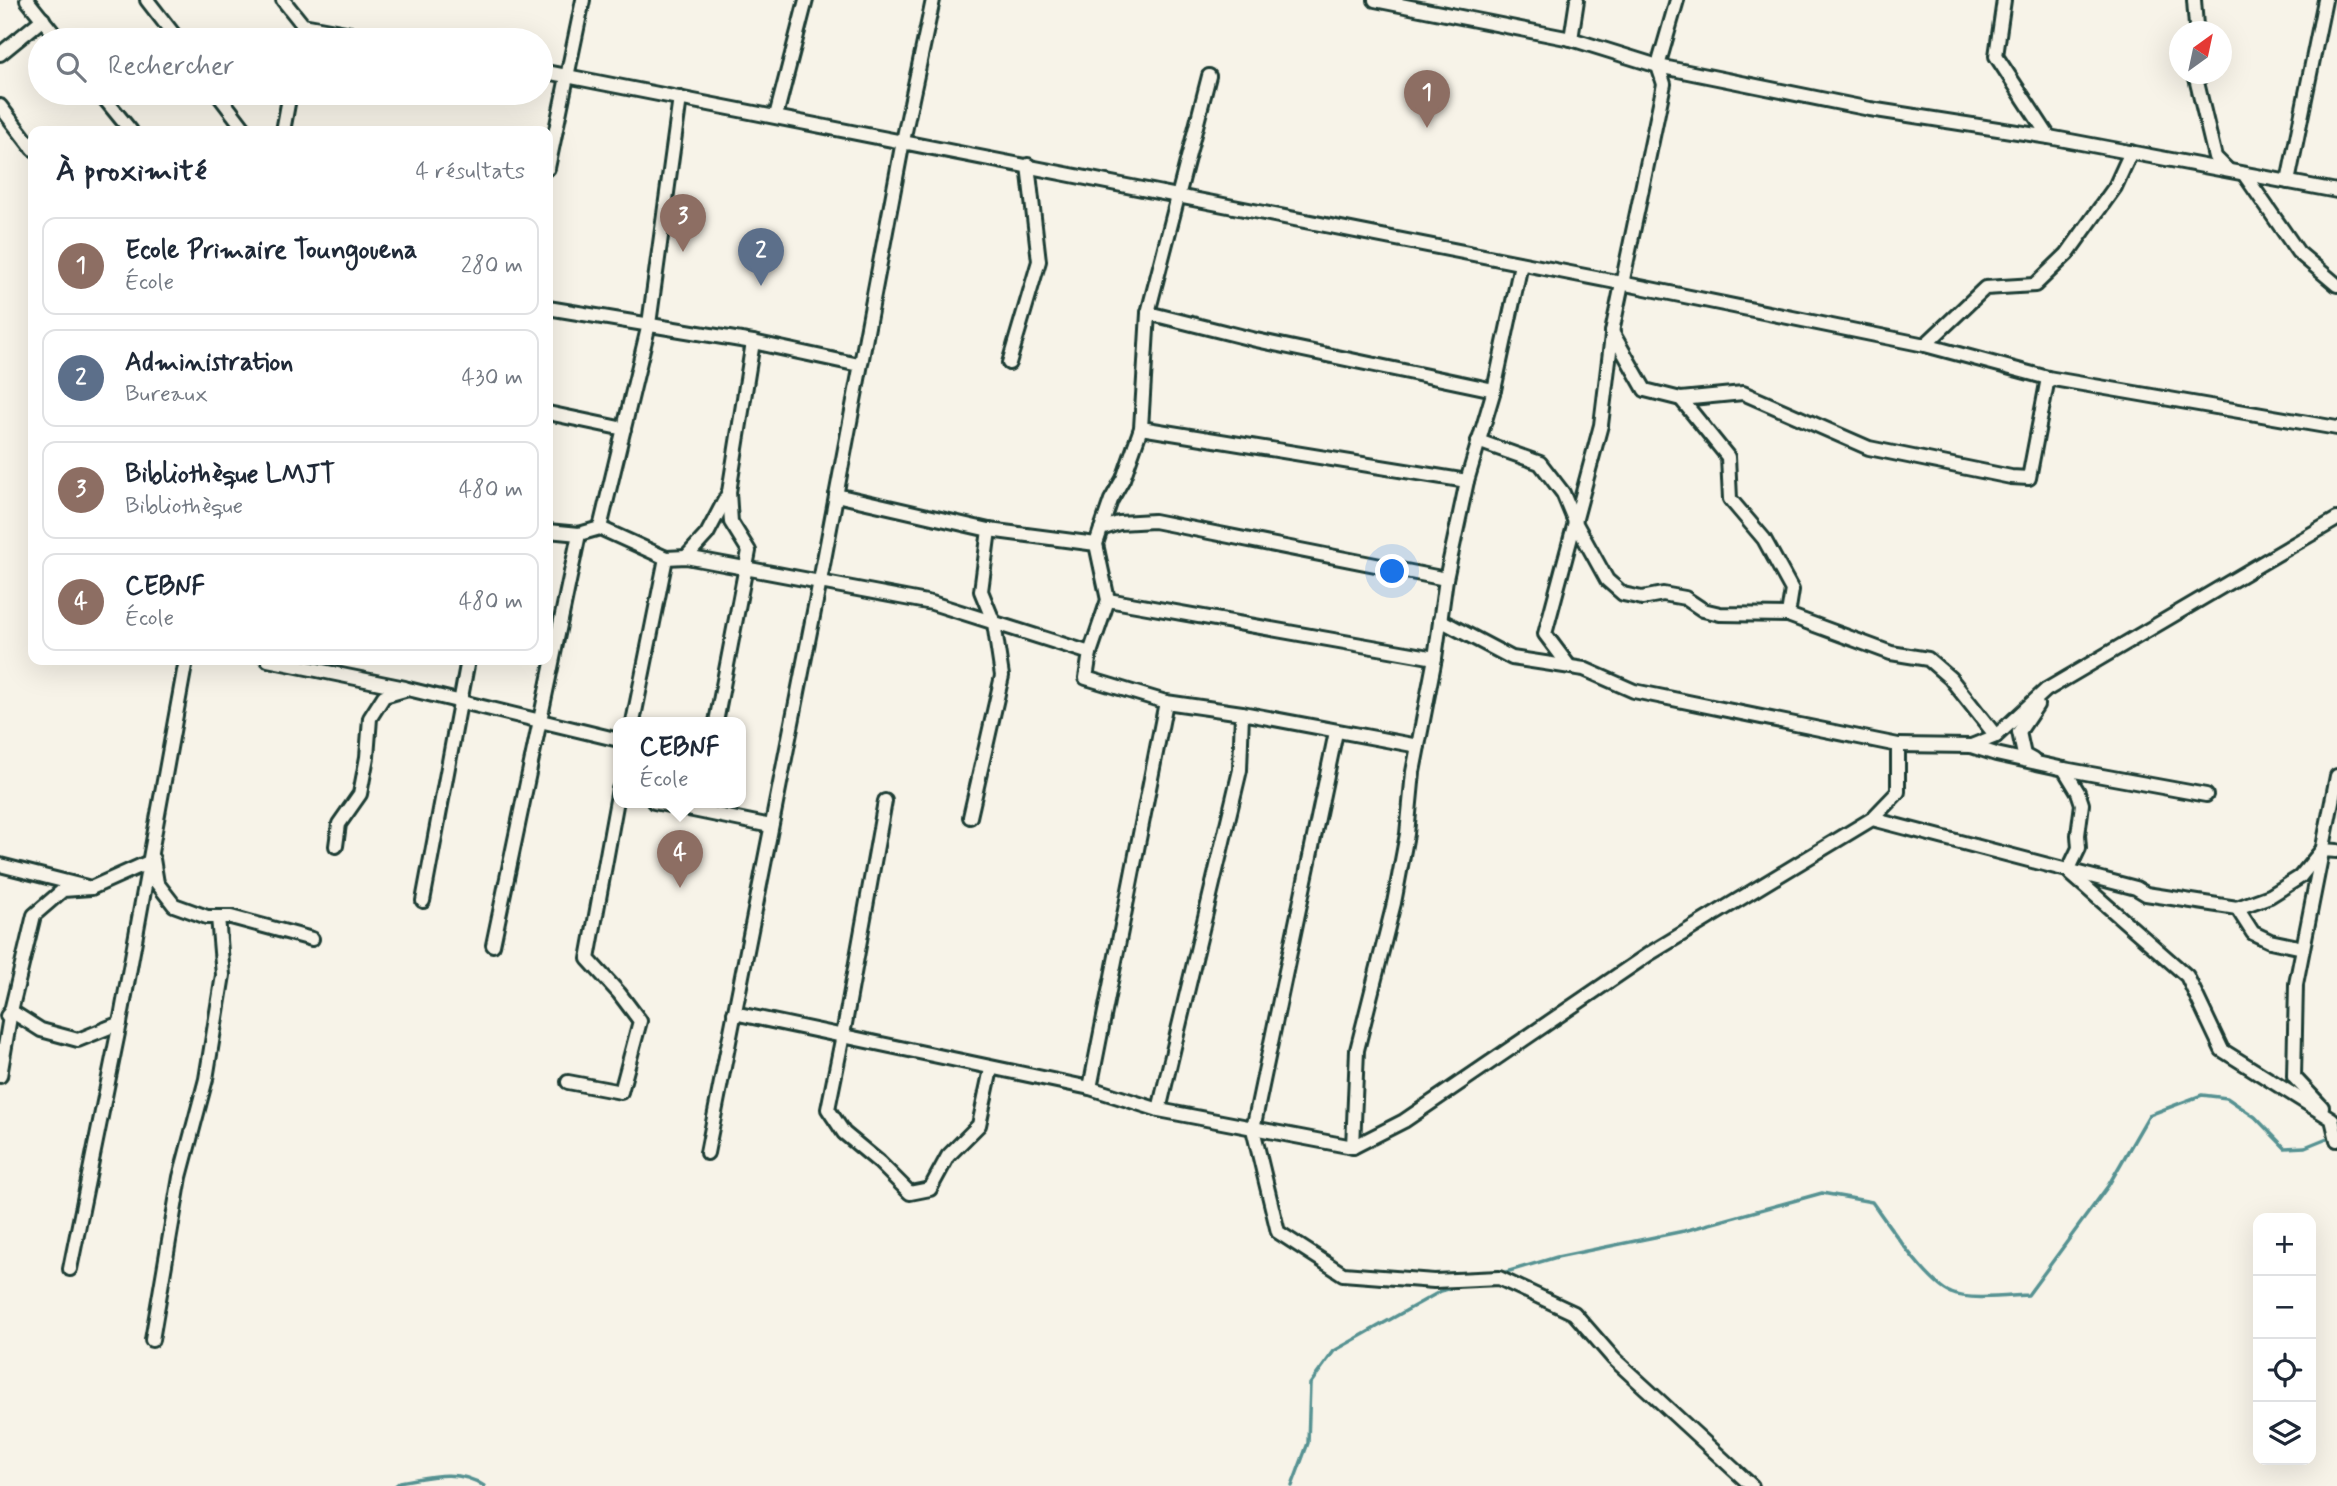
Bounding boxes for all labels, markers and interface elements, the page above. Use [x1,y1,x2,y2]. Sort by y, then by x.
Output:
north arrow [2169,21,2232,84]
search box [28,28,553,105]
icon: search [52,48,90,86]
text: Rechercher [108,50,234,84]
pin: 1 [1404,70,1450,128]
text: À proximité [56,152,207,191]
text: 4 résultats [415,157,525,187]
pin: 3 [660,194,706,252]
pin: 2 [738,228,784,286]
text: Ecole Primaire Toungouena [125,234,417,268]
text: 1 [76,251,86,281]
text: 280 m [461,251,523,281]
text: École [125,268,174,298]
text: Administration [125,346,293,380]
text: 2 [75,363,87,393]
text: 430 m [462,363,523,393]
text: Bureaux [125,380,208,410]
text: Bibliothèque LMJT [125,458,335,492]
text: 3 [76,475,86,505]
text: 480 m [459,475,523,505]
text: Bibliothèque [125,492,243,522]
your location [1375,554,1409,588]
text: CEBNF [125,570,205,604]
text: 4 [74,587,88,617]
text: 480 m [459,587,523,617]
text: École [125,604,174,634]
popup [613,717,746,808]
text: CEBNF [639,731,720,765]
text: École [639,765,689,795]
pin: 4 [657,830,703,888]
map controls [2253,1213,2316,1465]
button: + [2253,1213,2316,1276]
button: − [2253,1276,2316,1339]
button: locate [2253,1339,2316,1402]
button: layers [2253,1402,2316,1465]

